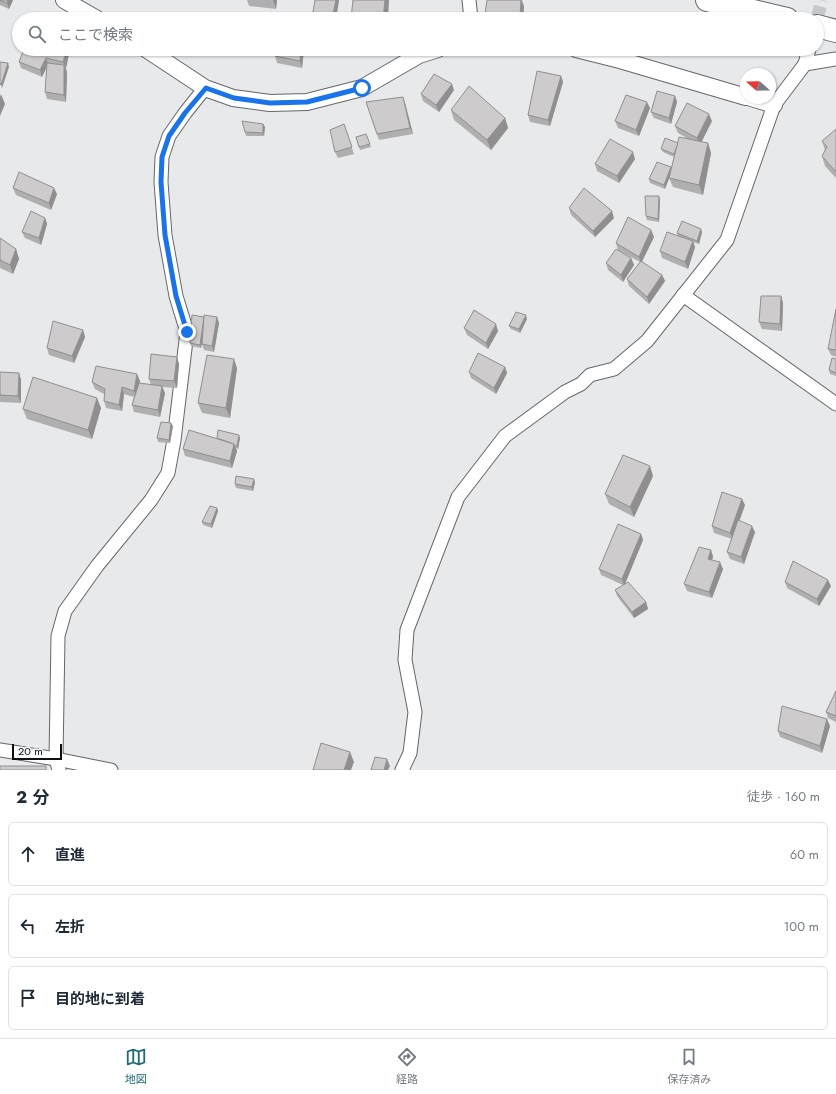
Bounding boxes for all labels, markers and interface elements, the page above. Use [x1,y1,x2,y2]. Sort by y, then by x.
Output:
search box [12,12,824,56]
icon: search [26,23,48,45]
text: ここで検索 [58,24,133,46]
north arrow [740,68,776,104]
route start [353,79,371,97]
route end [178,323,196,341]
scale bar [12,742,62,761]
text: 20 m [18,743,43,759]
text: 2 分 [16,785,49,809]
text: 徒歩 · 160 m [747,787,820,806]
icon: ahead [17,843,39,865]
text: 直進 [55,844,85,866]
text: 60 m [790,845,819,864]
icon: left [17,915,39,937]
text: 左折 [55,916,85,938]
text: 100 m [784,917,819,936]
icon: arrive [17,987,39,1009]
text: 目的地に到着 [55,988,145,1010]
tab: 地図 [125,1046,147,1087]
tab: 経路 [396,1046,418,1087]
tab: 保存済み [667,1046,711,1087]

